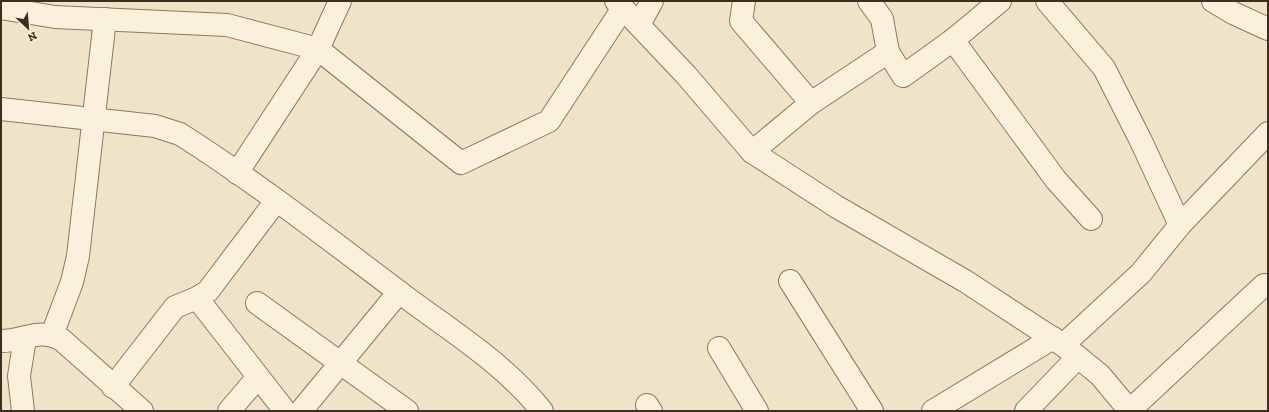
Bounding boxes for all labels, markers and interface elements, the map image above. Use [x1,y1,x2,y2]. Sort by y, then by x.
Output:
north arrow [8,8,48,48]
text: N [25,29,39,44]

